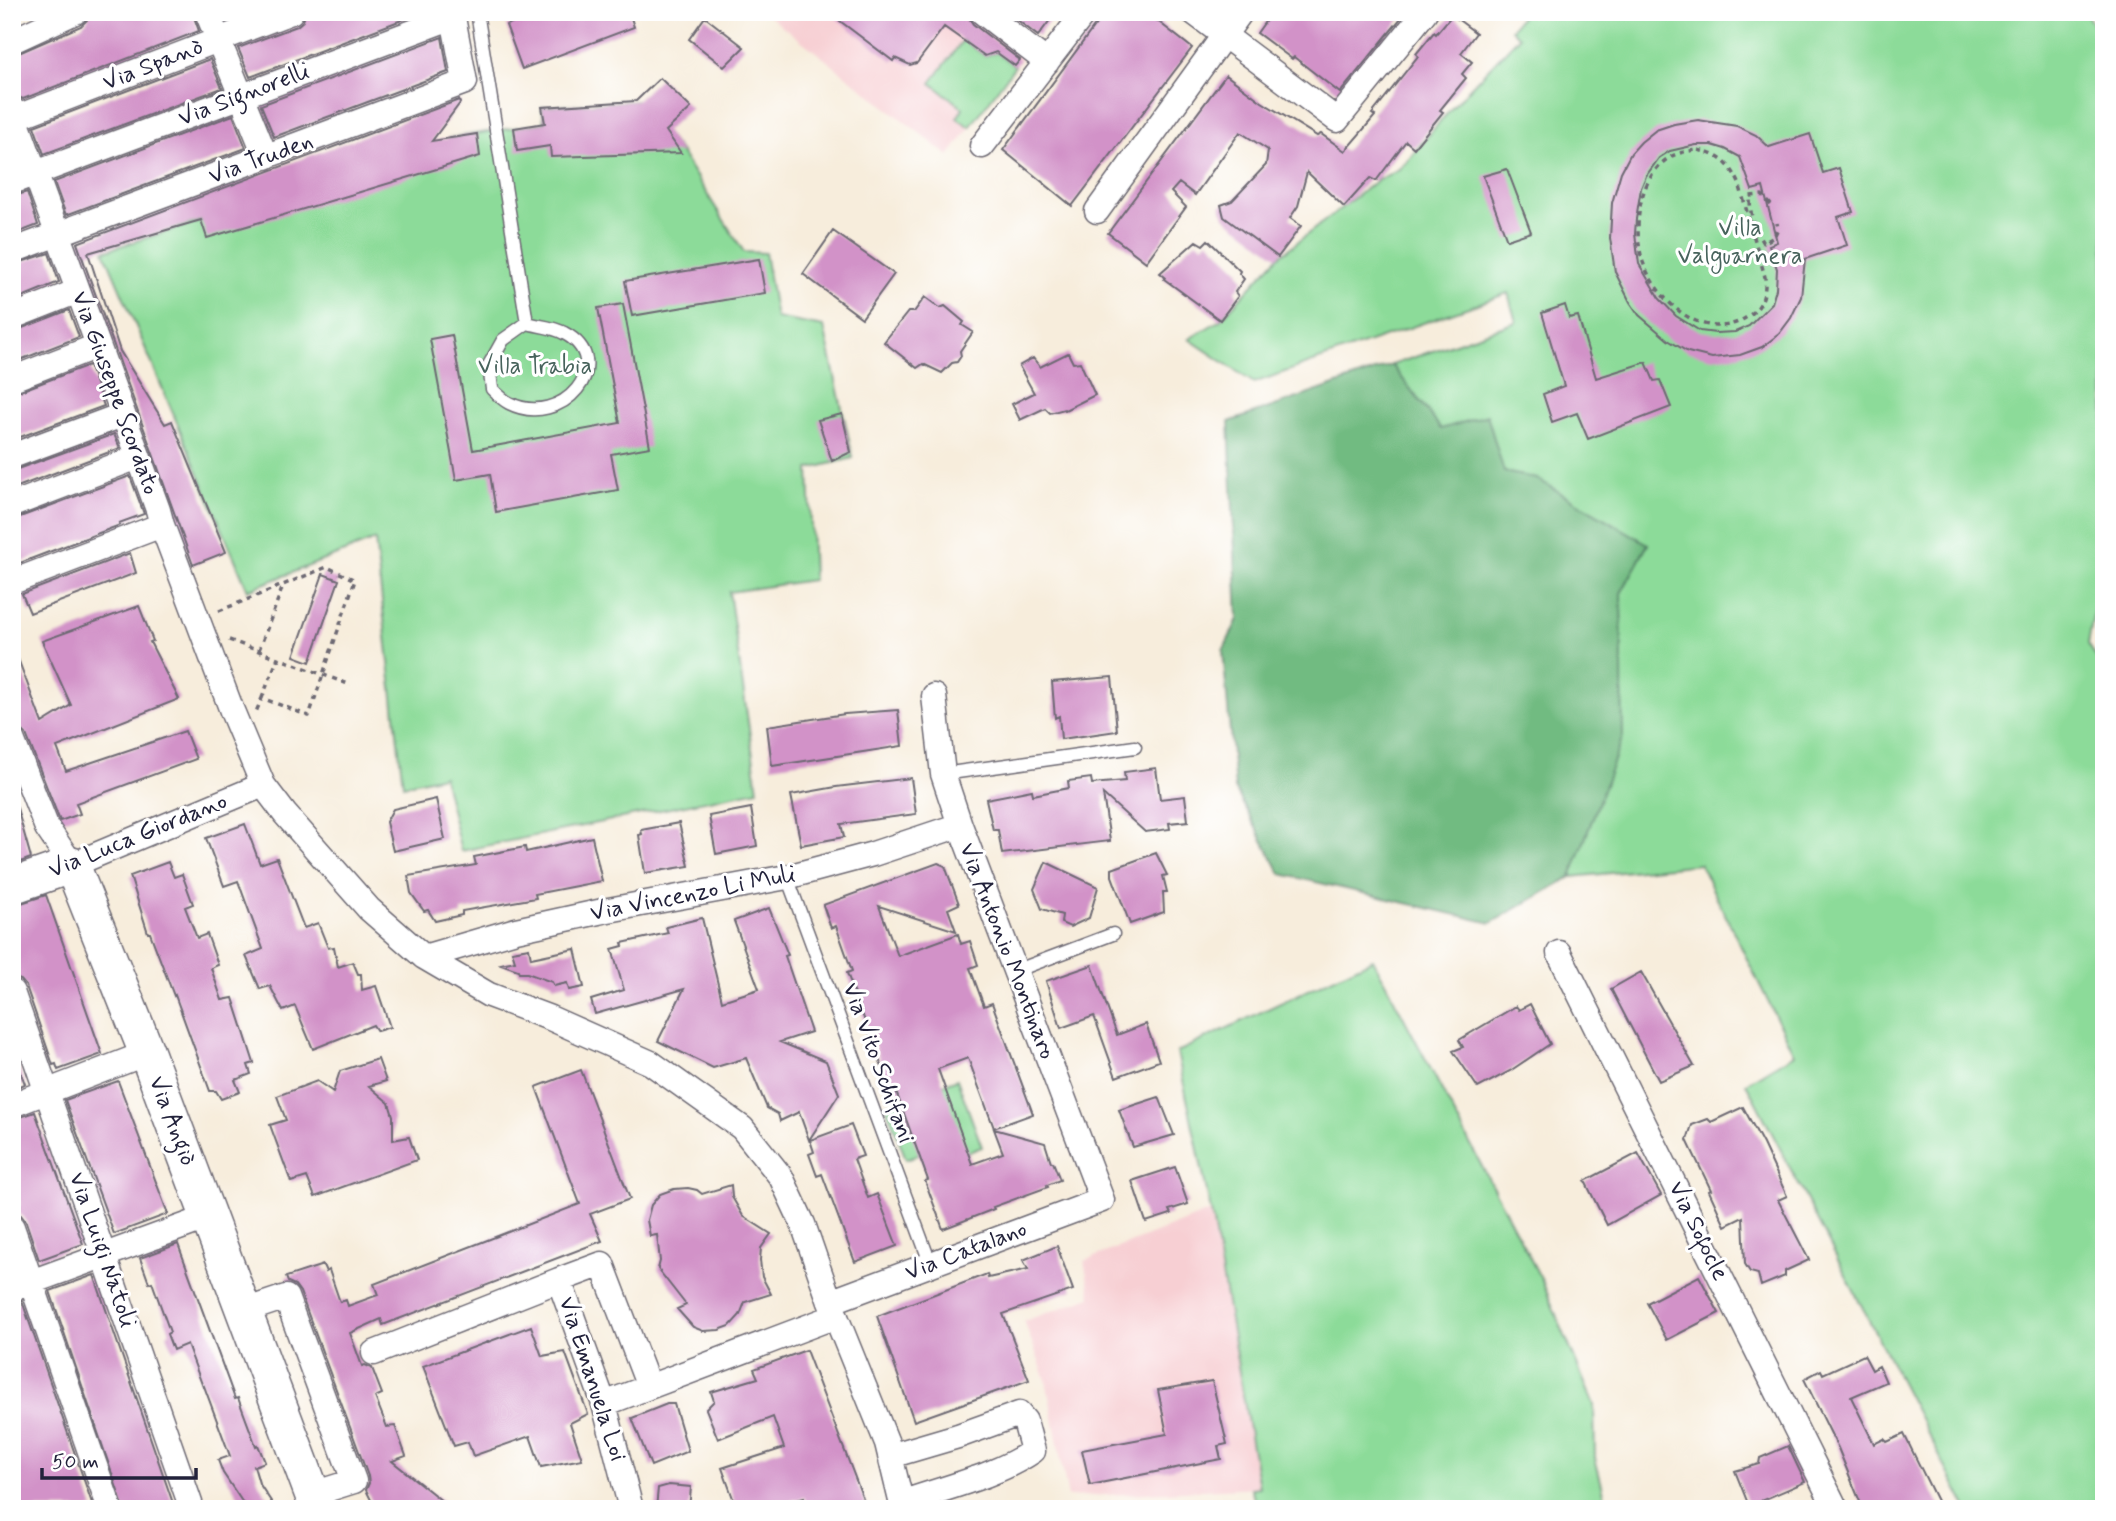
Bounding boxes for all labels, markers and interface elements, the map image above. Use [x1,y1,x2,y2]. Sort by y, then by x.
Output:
street label: Via Spanò [98,32,208,98]
street label: Via Signorelli [174,56,315,137]
street label: Via Truden [204,126,318,192]
park label: Villa Valguarnera [1678,213,1802,274]
street label: Via Giuseppe Scordato [64,287,166,499]
park label: Villa Trabia [478,351,592,382]
street label: Via Luca Giordano [44,786,232,886]
street label: Via Antonio Montinaro [951,838,1063,1064]
street label: Via Vincenzo Li Muli [588,859,798,929]
street label: Via Vito Schifani [835,978,921,1148]
street label: Via Angiò [138,1072,203,1171]
street label: Via Luigi Natoli [58,1168,143,1333]
street label: Via Sofocle [1659,1176,1735,1287]
street label: Via Catalano [901,1214,1031,1288]
street label: Via Emanuela Loi [551,1293,633,1465]
scale bar [42,1437,196,1481]
text: 50 m [52,1448,99,1476]

